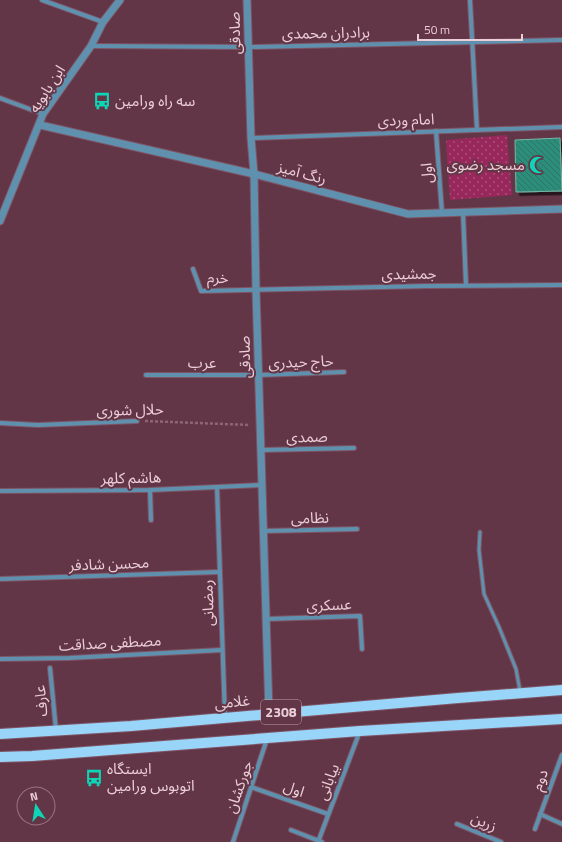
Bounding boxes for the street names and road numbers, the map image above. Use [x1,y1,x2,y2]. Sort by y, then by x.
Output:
street label: صادقی [222,11,247,55]
street label: برادران محمدی [282,20,370,45]
street label: ابن بابویه [22,60,71,117]
street label: امام وردی [377,107,435,132]
street label: رنگ آمیز [274,155,329,190]
street label: اول [414,162,439,184]
street label: جمشیدی [381,262,437,285]
street label: خرم [207,265,229,290]
street label: صادقی [232,335,257,379]
street label: حاج حیدری [268,349,334,375]
street label: عرب [188,351,217,374]
street label: حلال شوری [96,397,164,422]
street label: صمدی [286,425,328,448]
street label: هاشم کلهر [99,465,162,490]
street label: نظامی [291,506,329,529]
street label: محسن شادفر [67,551,150,576]
street label: رمضانی [195,579,220,627]
street label: عسکری [306,592,352,617]
street label: مصطفی صداقت [58,628,162,657]
street label: عارف [28,684,53,718]
street label: غلامی [213,688,251,715]
road number: 2308 [261,700,301,724]
street label: جورکشان [219,757,258,816]
street label: بیابانی [310,760,345,803]
street label: دوم [525,766,554,794]
street label: اول [281,774,308,803]
street label: زرین [468,806,501,837]

